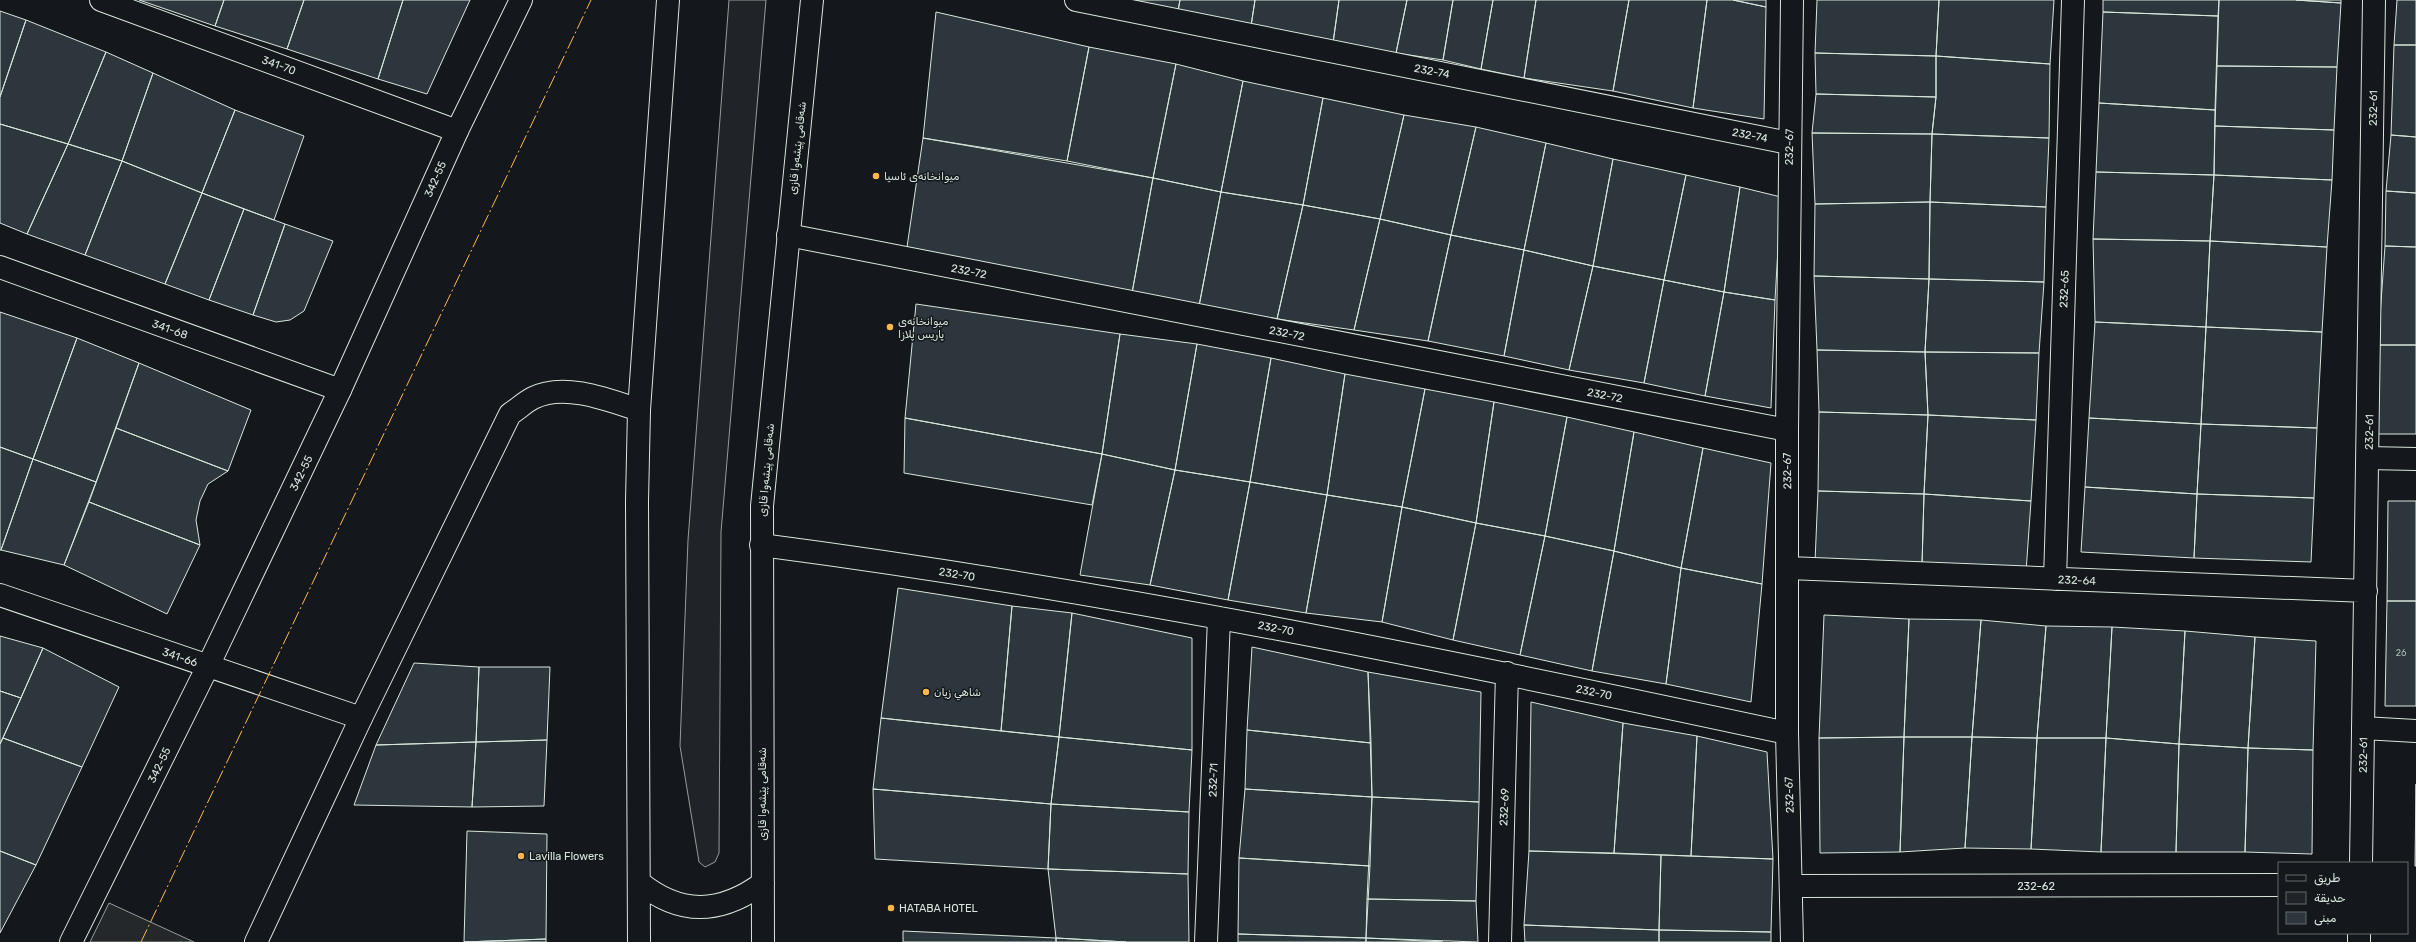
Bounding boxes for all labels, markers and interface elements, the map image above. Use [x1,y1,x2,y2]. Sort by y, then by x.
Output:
street label: 341-70 [260,53,298,78]
street label: 232-74 [1413,62,1451,81]
street label: 232-61 [2367,90,2380,126]
street label: شەقامی پێشەوا قازی [786,101,810,195]
street label: 232-74 [1731,126,1769,145]
street label: 232-67 [1783,128,1796,165]
street label: 342-55 [422,159,449,199]
place label: میوانخانەی ئاسیا [884,170,959,184]
marker: میوانخانەی ئاسیا [871,171,881,181]
street label: 232-72 [950,262,988,281]
street label: 232-65 [2057,269,2072,308]
place label: میوانخانەی پاریس پلازا [898,315,948,342]
street label: 341-68 [150,317,189,342]
marker: میوانخانەی پاریس پلازا [885,322,895,332]
street label: 232-72 [1268,324,1306,343]
street label: 232-72 [1586,386,1624,405]
street label: 232-61 [2363,414,2376,450]
street label: شەقامی پێشەوا قازی [756,423,778,517]
street label: 232-67 [1781,452,1794,489]
street label: 342-55 [287,453,316,493]
street label: 232-70 [938,565,976,584]
street label: 232-64 [2058,573,2096,588]
street label: 232-70 [1257,619,1295,638]
street label: 341-66 [160,645,200,670]
house number: 26 [2396,648,2407,658]
street label: 232-70 [1575,682,1613,703]
place label: شاهي زيان [934,686,981,701]
marker: شاهي زيان [921,687,931,697]
street label: 232-61 [2357,737,2370,773]
street label: 342-55 [145,745,174,785]
street label: شەقامی پێشەوا قازی [756,747,770,841]
street label: 232-71 [1206,763,1221,797]
street label: 232-67 [1782,776,1797,813]
street label: 232-69 [1497,788,1512,826]
place label: Lavilla Flowers [529,850,604,863]
marker: Lavilla Flowers [516,851,526,861]
legend [2278,862,2408,934]
text: طريق [2314,871,2340,886]
street label: 232-62 [2017,880,2055,893]
text: حديقة [2314,891,2346,905]
place label: HATABA HOTEL [899,902,978,915]
marker: HATABA HOTEL [886,903,896,913]
text: مبنى [2314,911,2337,926]

